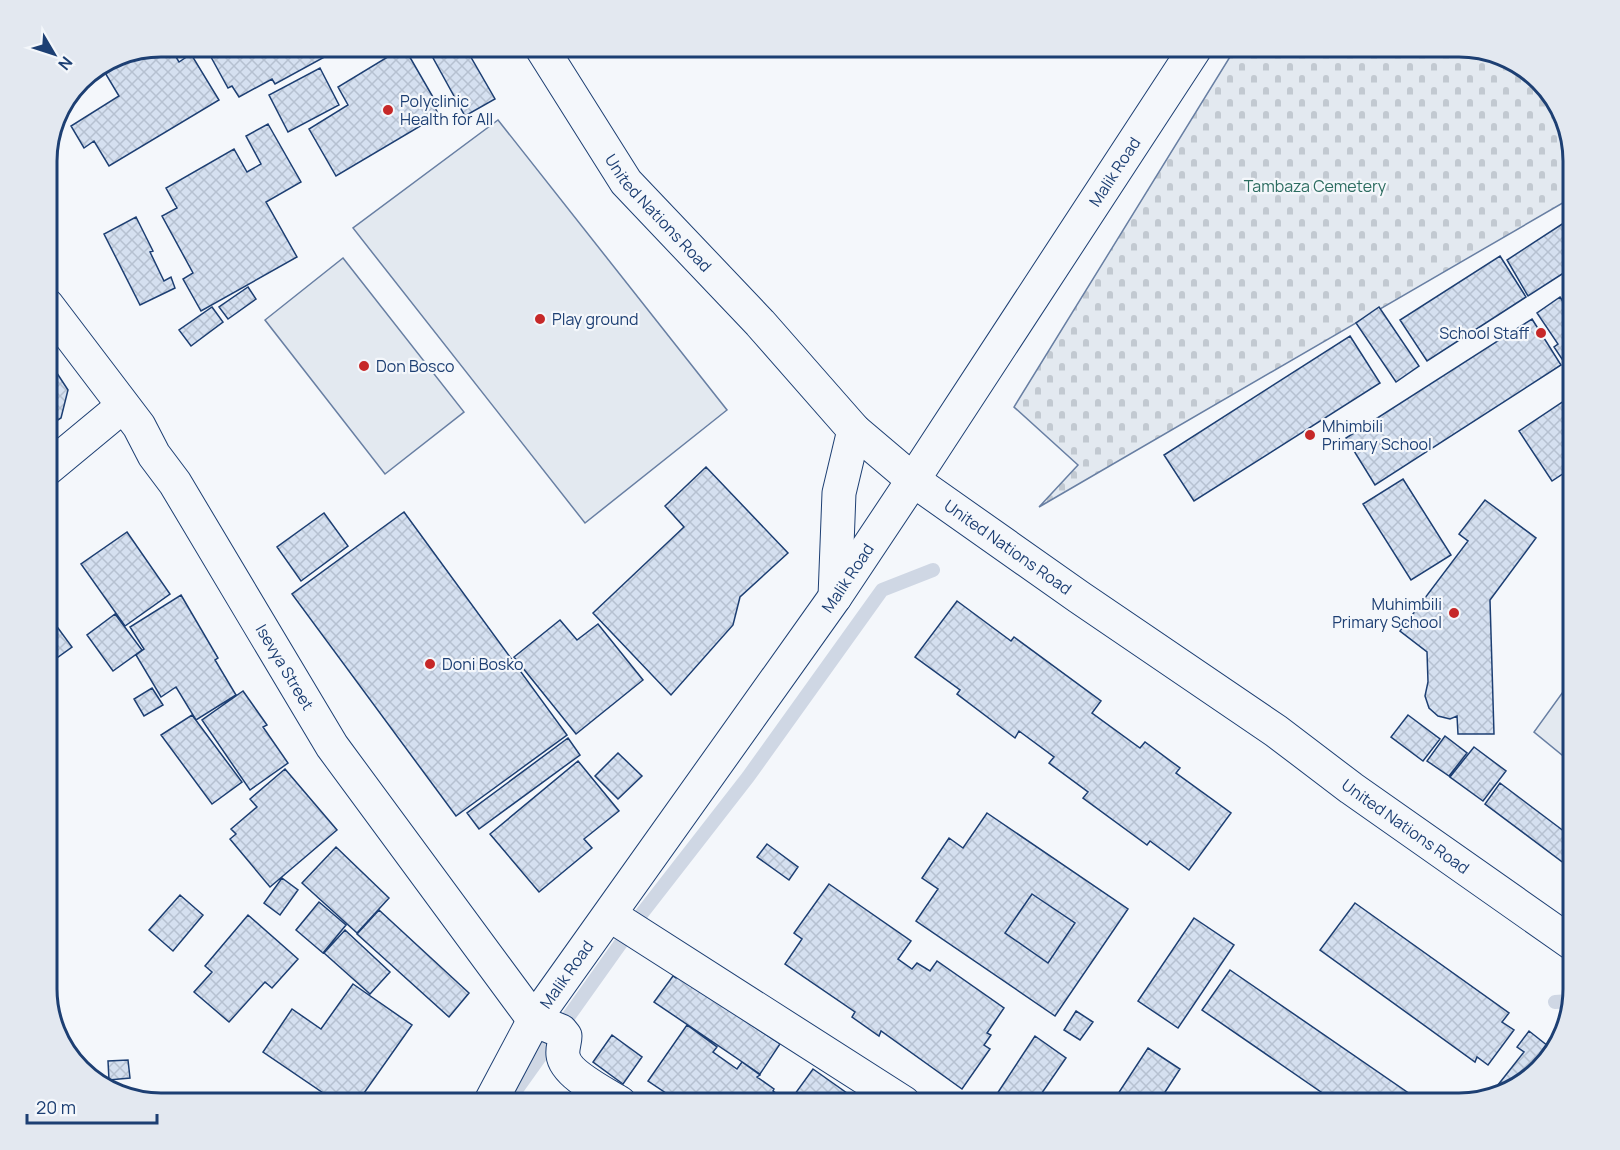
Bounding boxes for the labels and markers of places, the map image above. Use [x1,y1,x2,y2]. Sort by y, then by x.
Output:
place label: Polyclinic Health for All [400,90,493,130]
marker: Polyclinic Health for All [381,103,395,117]
place label: Play ground [552,308,638,330]
marker: Play ground [533,312,547,326]
place label: School Staff [1439,322,1529,344]
marker: School Staff [1534,326,1548,340]
place label: Don Bosco [376,355,455,377]
marker: Don Bosco [357,359,371,373]
place label: Mhimbili Primary School [1322,415,1432,455]
marker: Mhimbili Primary School [1303,428,1317,442]
place label: Muhimbili Primary School [1332,593,1442,633]
marker: Muhimbili Primary School [1447,606,1461,620]
place label: Doni Bosko [442,653,523,675]
marker: Doni Bosko [423,657,437,671]

